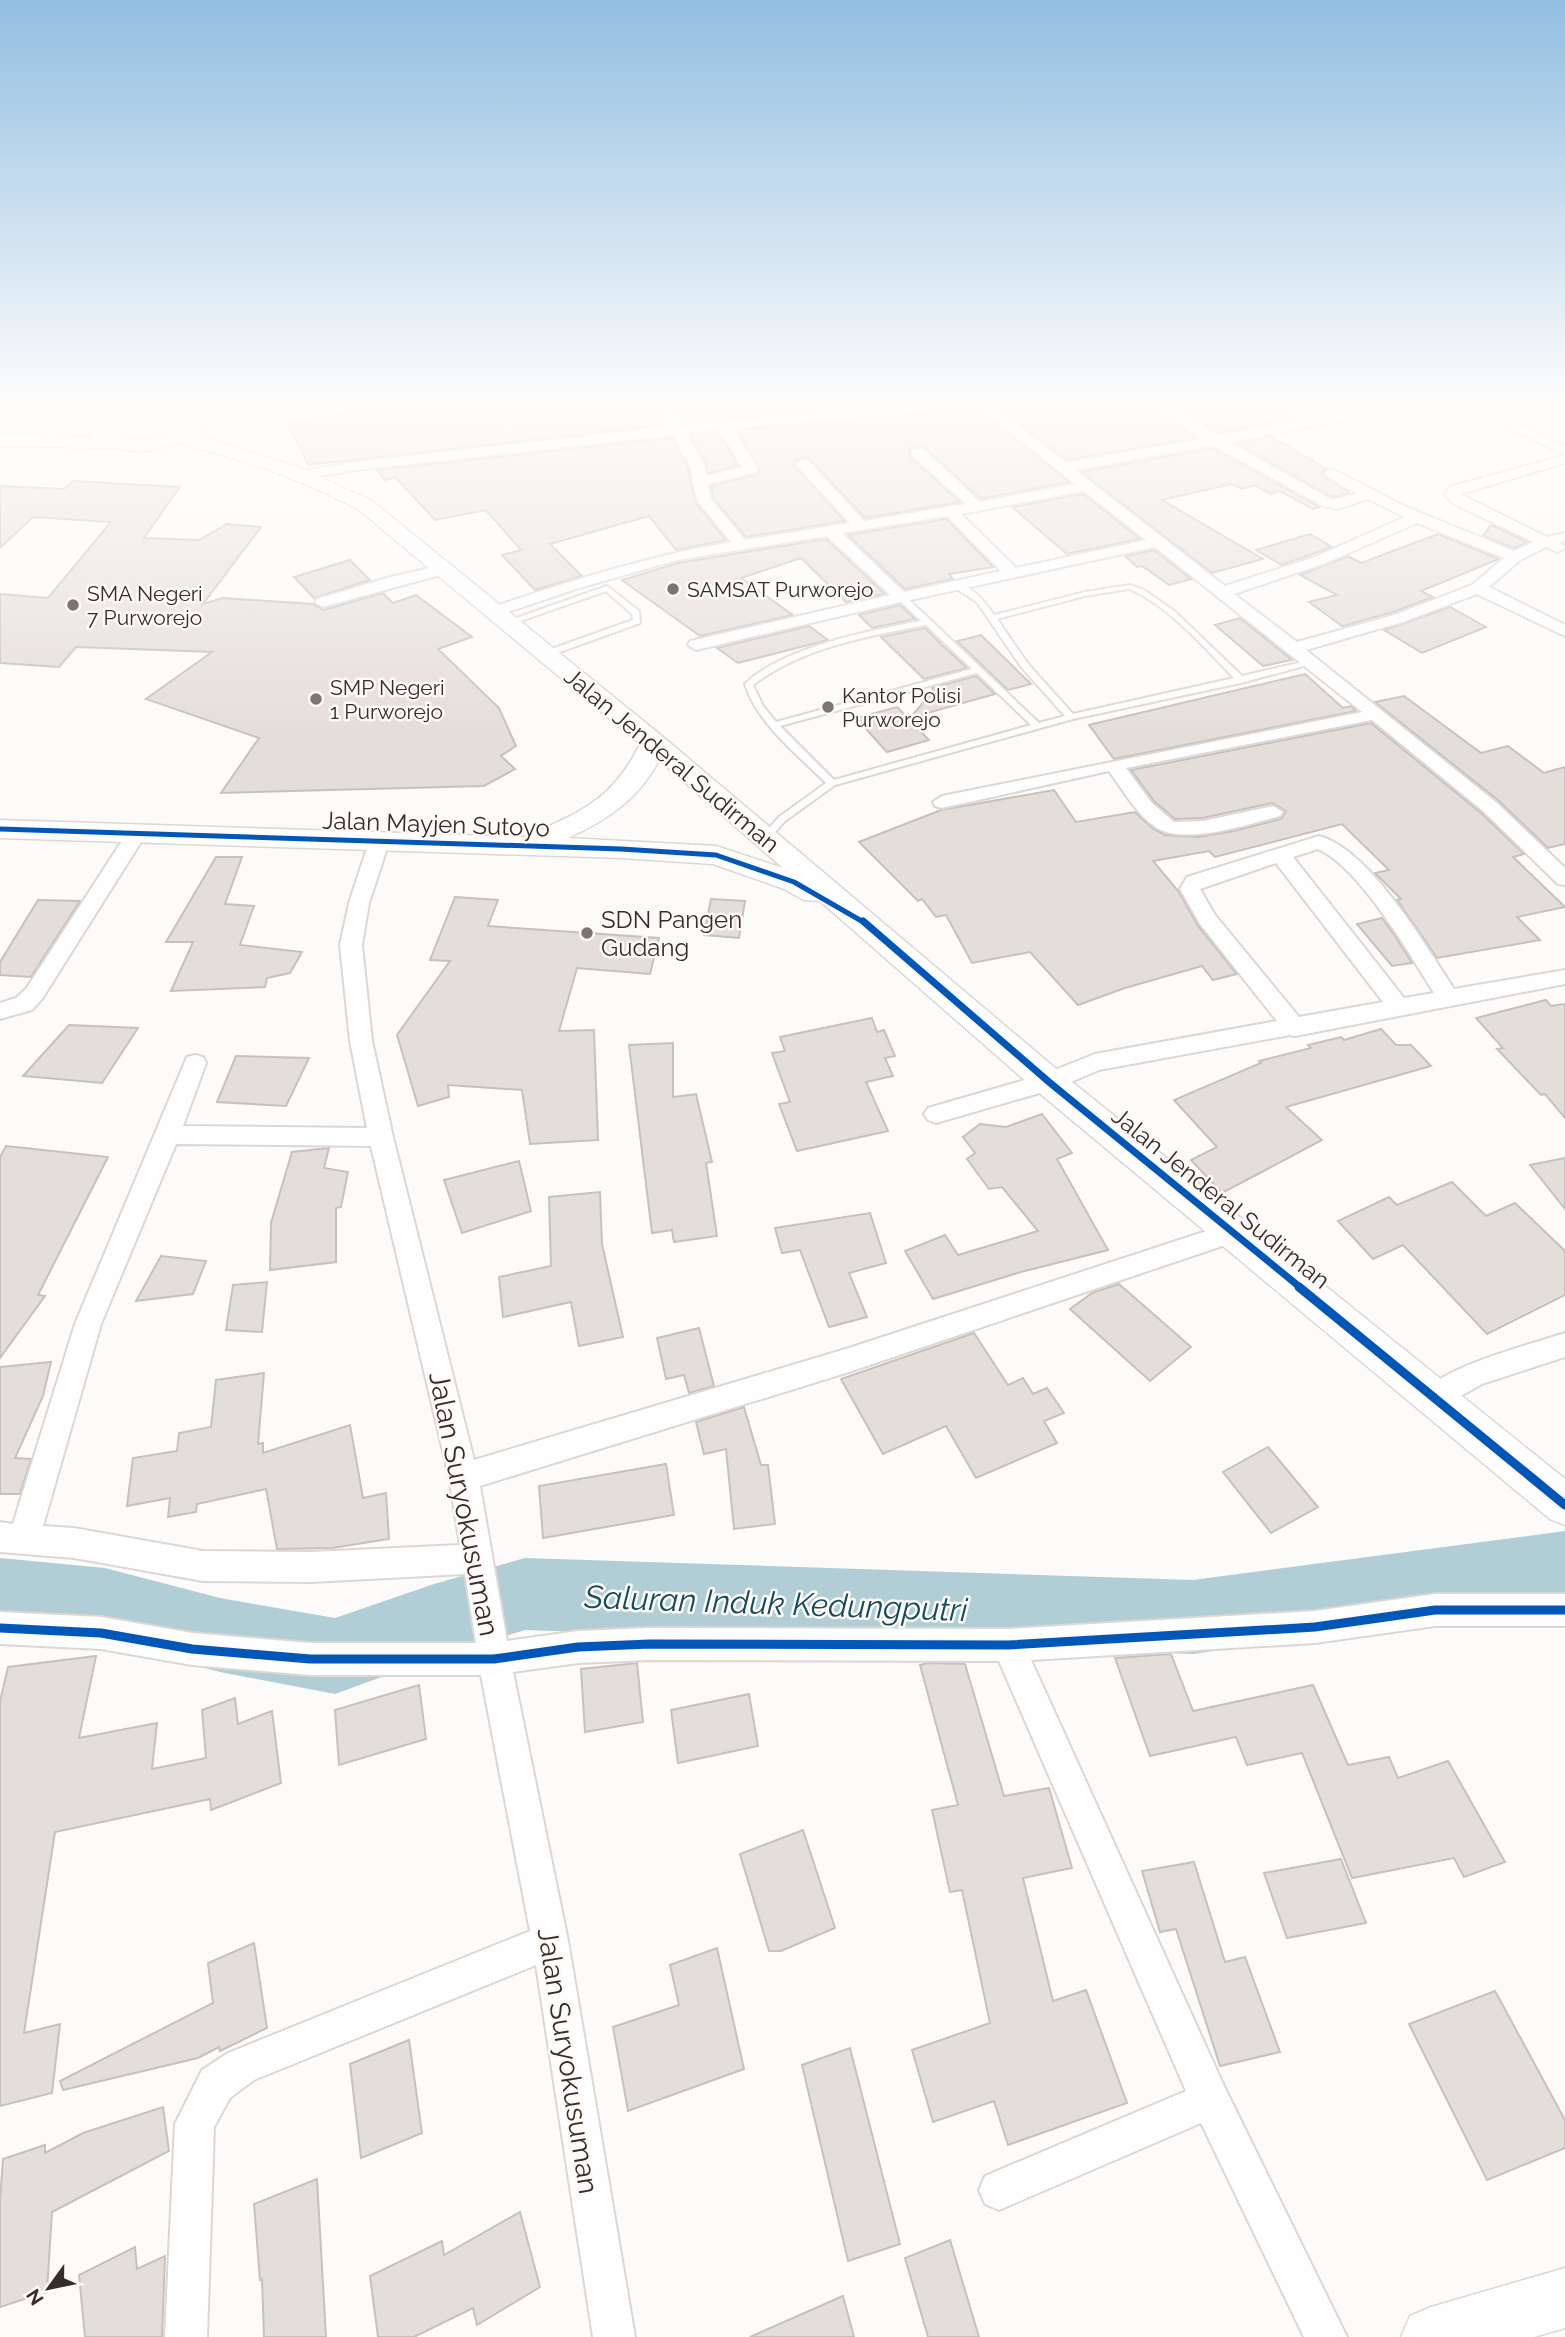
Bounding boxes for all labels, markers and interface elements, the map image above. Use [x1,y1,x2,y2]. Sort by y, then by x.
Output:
place label: SAMSAT Purworejo [687,577,874,602]
place label: SMA Negeri 7 Purworejo [87,581,203,630]
marker: SAMSAT Purworejo [665,581,681,597]
marker: SMA Negeri 7 Purworejo [65,597,81,613]
street label: Jalan Jenderal Sudirman [559,662,785,858]
place label: SMP Negeri 1 Purworejo [330,675,445,724]
place label: Kantor Polisi Purworejo [842,683,961,732]
marker: SMP Negeri 1 Purworejo [308,691,324,707]
marker: Kantor Polisi Purworejo [820,699,836,715]
street label: Jalan Mayjen Sutoyo [322,806,550,842]
place label: SDN Pangen Gudang [601,905,742,962]
marker: SDN Pangen Gudang [579,925,595,941]
street label: Jalan Jenderal Sudirman [1106,1101,1336,1295]
street label: Jalan Suryokusuman [422,1369,506,1639]
water label: Saluran Induk Kedungputri [583,1578,969,1628]
street label: Jalan Suryokusuman [531,1926,605,2196]
north arrow [14,2253,84,2323]
text: N [22,2285,48,2309]

